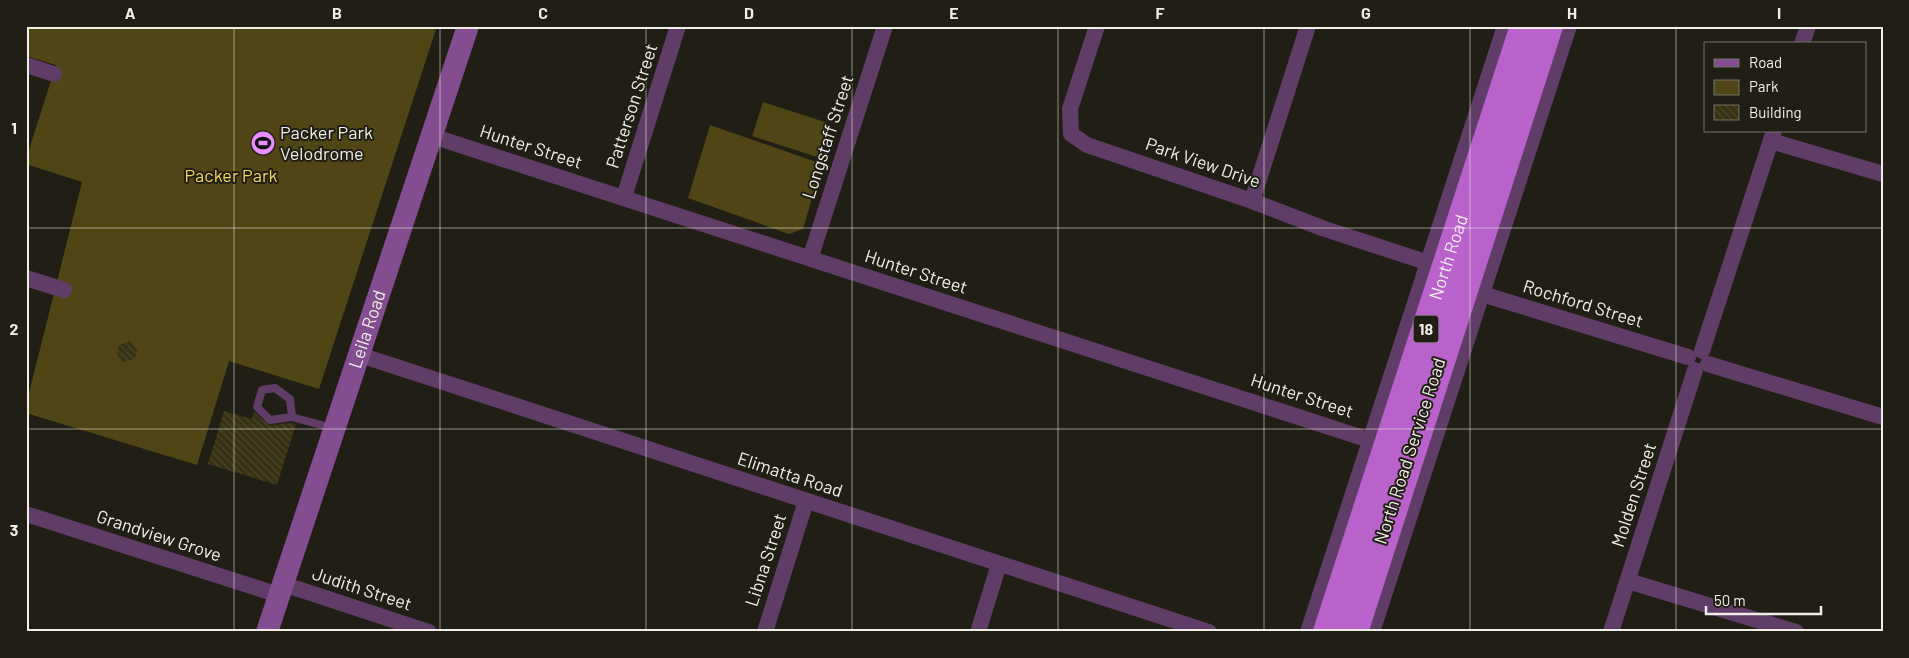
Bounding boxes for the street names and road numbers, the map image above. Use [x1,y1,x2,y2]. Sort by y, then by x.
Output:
street label: Patterson Street [601,41,662,171]
street label: Longstaff Street [797,72,857,201]
street label: Hunter Street [477,119,585,173]
street label: Park View Drive [1143,132,1264,192]
street label: North Road [1424,212,1472,302]
street label: Hunter Street [862,244,970,298]
street label: Rochford Street [1521,274,1646,332]
street label: Leila Road [343,287,390,371]
road number: 18 [1414,316,1438,342]
street label: North Road Service Road [1369,355,1450,547]
street label: Hunter Street [1248,368,1356,422]
street label: Molden Street [1606,440,1660,550]
street label: Elimatta Road [735,447,846,501]
street label: Grandview Grove [94,504,225,566]
street label: Libna Street [740,510,790,609]
street label: Judith Street [310,562,415,614]

